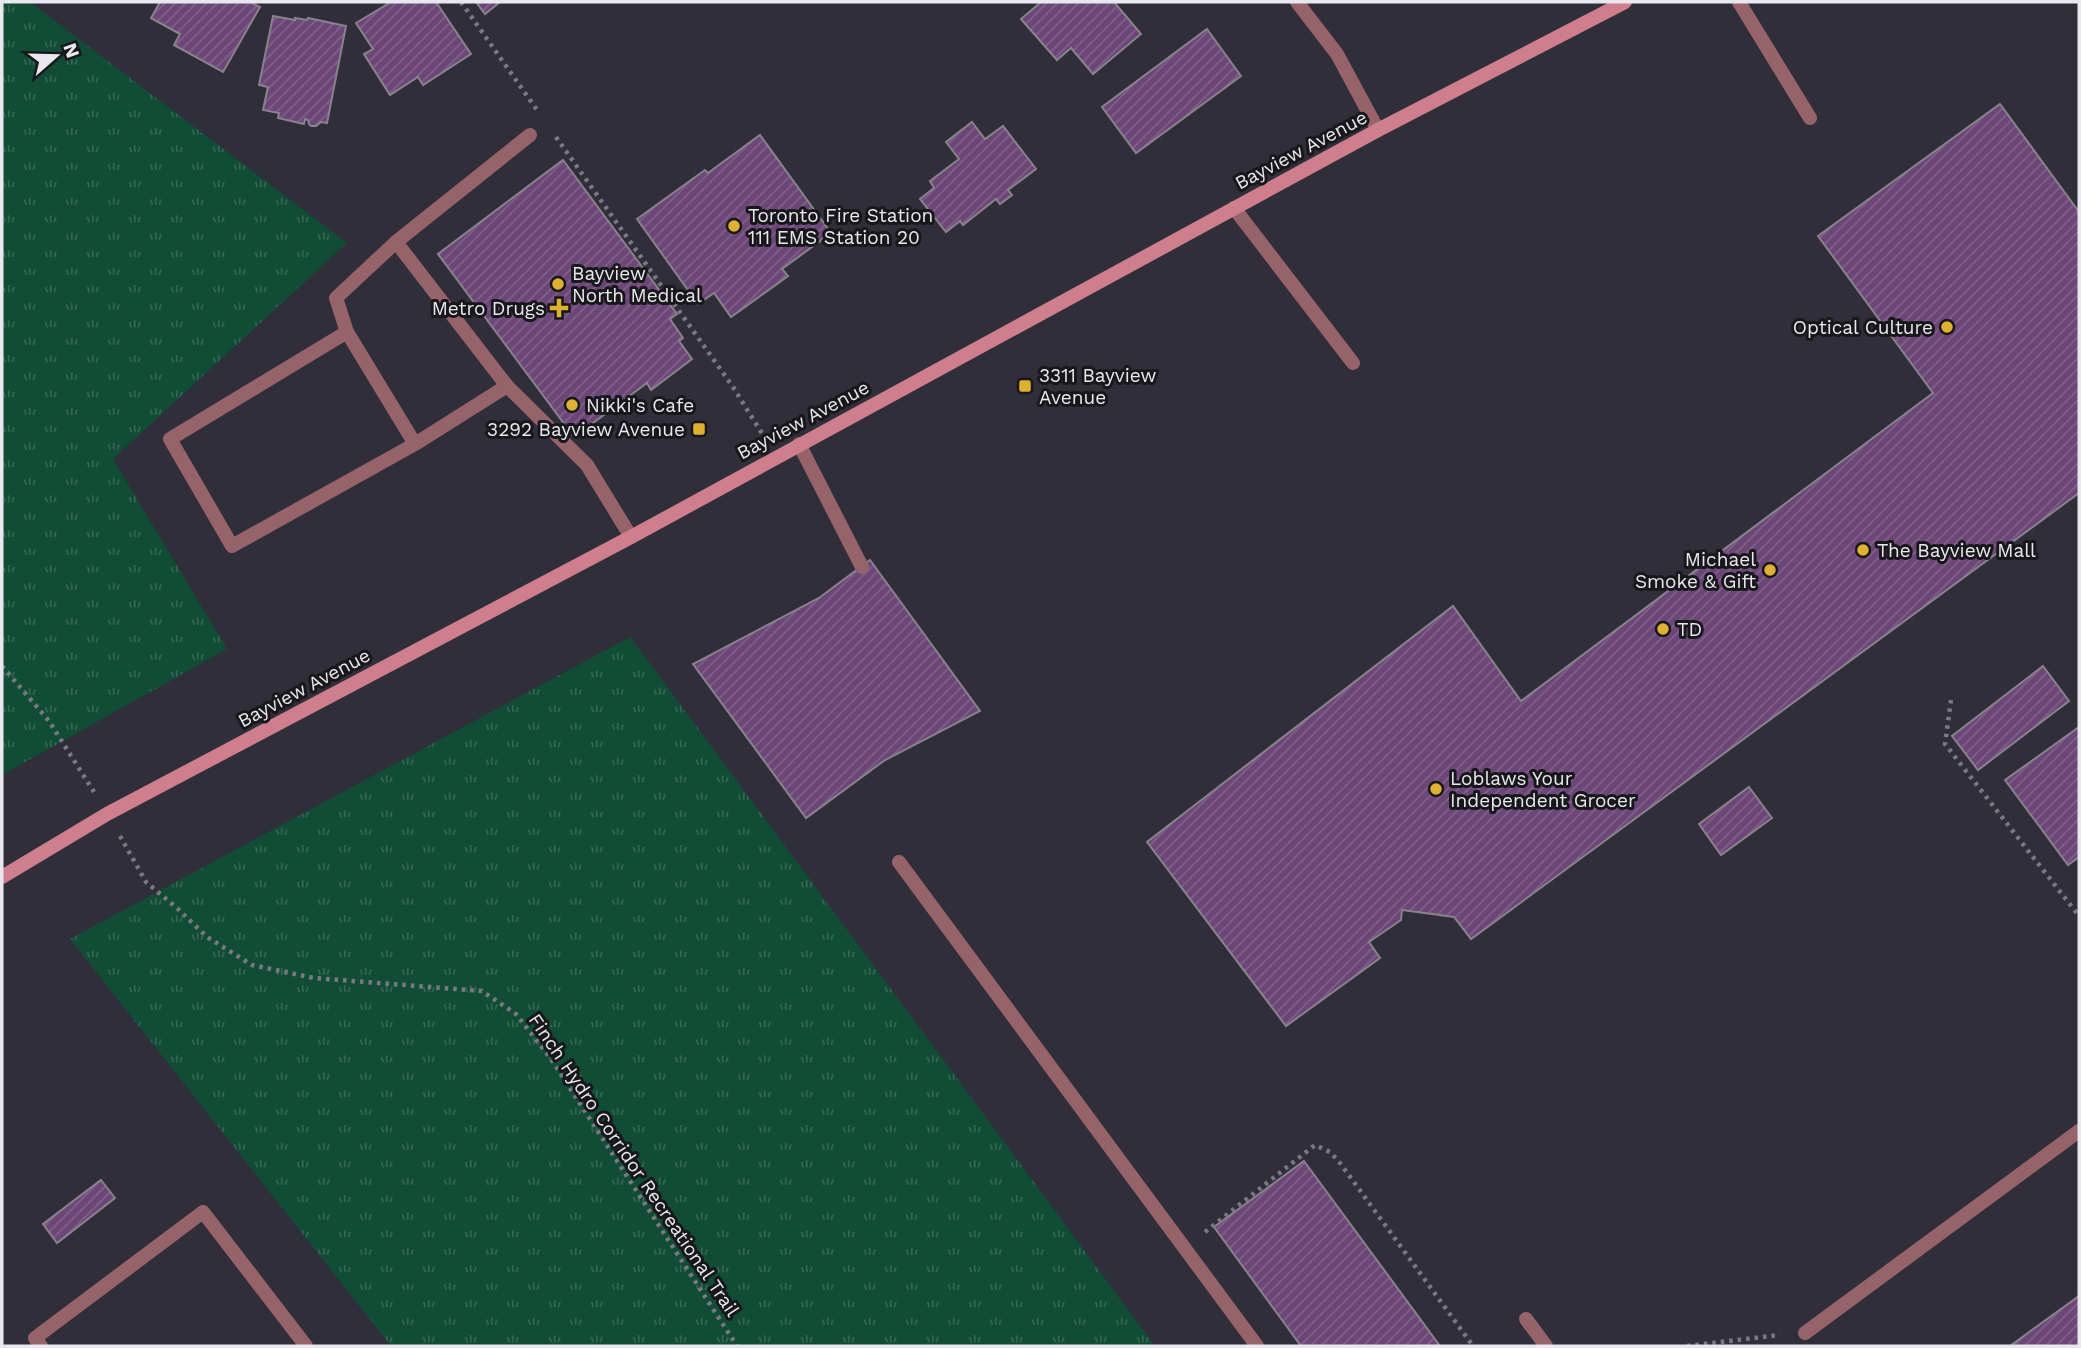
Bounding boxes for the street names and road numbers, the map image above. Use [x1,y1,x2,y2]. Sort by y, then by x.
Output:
street label: Bayview Avenue [1231,105,1371,195]
street label: Bayview Avenue [733,375,873,465]
street label: Bayview Avenue [234,643,374,733]
street label: Finch Hydro Corridor Recreational Trail [524,1009,744,1321]

